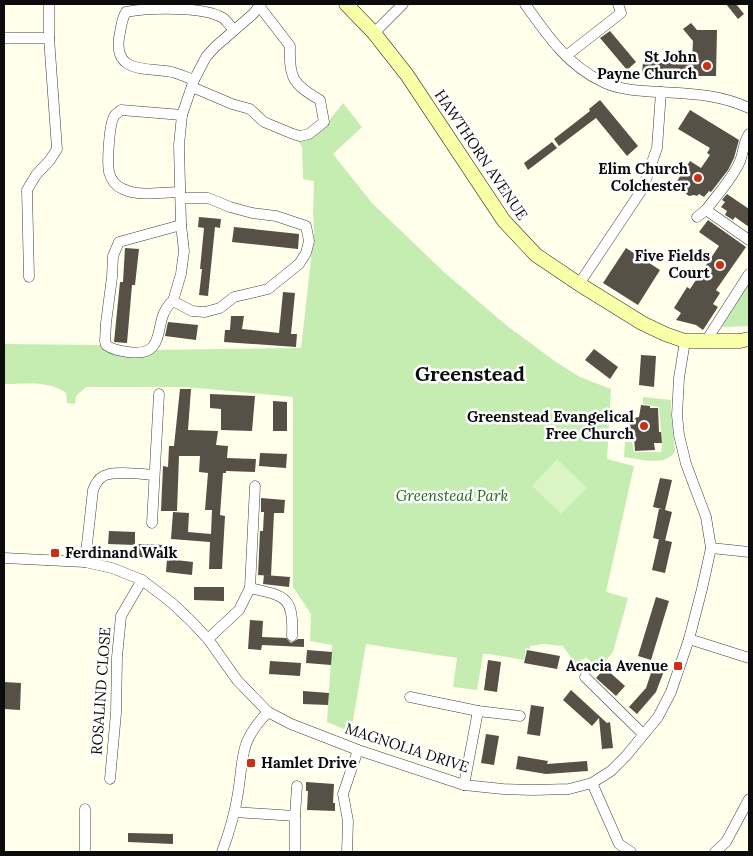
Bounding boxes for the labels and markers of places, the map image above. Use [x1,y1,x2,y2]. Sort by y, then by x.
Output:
place label: St John Payne Church [597,47,698,83]
marker: St John Payne Church [701,60,713,72]
place label: Elim Church Colchester [598,159,689,195]
marker: Elim Church Colchester [692,172,704,184]
place label: Five Fields Court [635,246,711,282]
marker: Five Fields Court [714,259,726,271]
place label: Greenstead Evangelical Free Church [467,407,635,443]
marker: Greenstead Evangelical Free Church [638,420,650,432]
place label: Ferdinand Walk [65,543,178,562]
marker: Ferdinand Walk [49,547,61,559]
place label: Acacia Avenue [566,656,668,675]
marker: Acacia Avenue [672,660,684,672]
place label: Hamlet Drive [261,753,357,772]
marker: Hamlet Drive [245,757,257,769]

